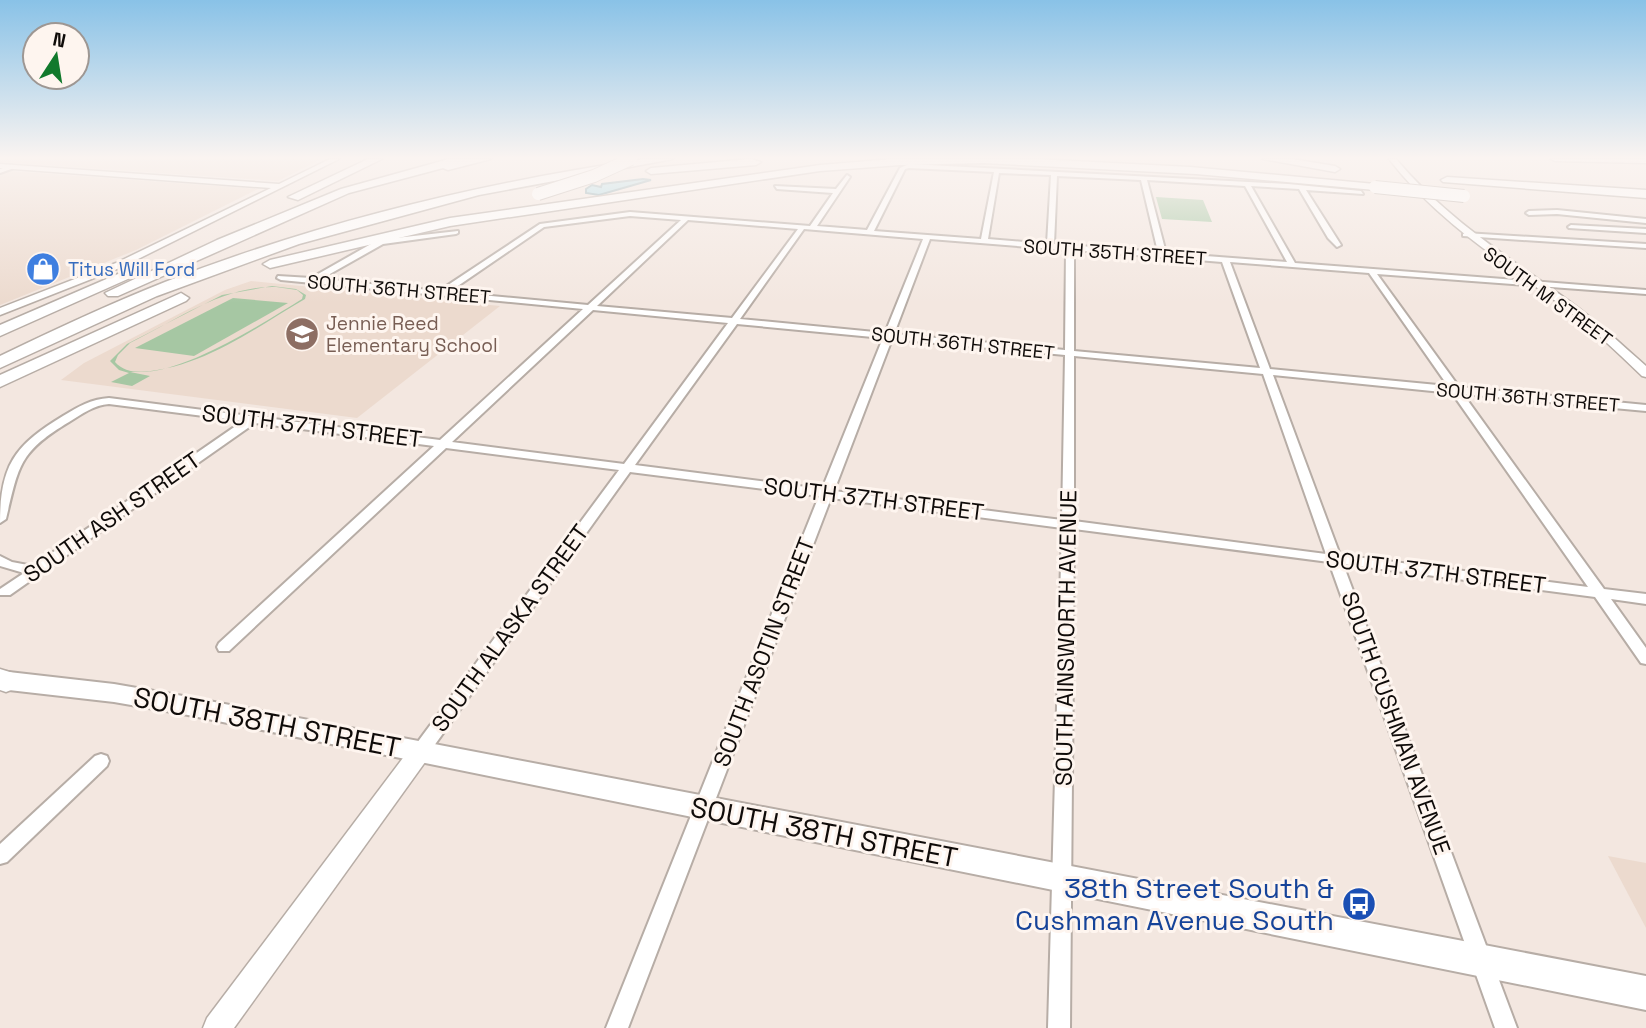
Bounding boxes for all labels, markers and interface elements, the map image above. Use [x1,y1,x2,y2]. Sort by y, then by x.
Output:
north arrow [21,21,91,91]
text: N [51,26,68,53]
street label: SOUTH 35TH STREET [1022,234,1207,271]
street label: SOUTH M STREET [1478,241,1617,352]
shop icon: Titus Will Ford [24,250,62,288]
place label: Titus Will Ford [68,257,195,282]
street label: SOUTH 36TH STREET [306,269,492,310]
place label: Jennie Reed Elementary School [326,311,498,358]
school or university icon: Jennie Reed Elementary School [283,315,321,353]
street label: SOUTH 36TH STREET [870,321,1056,366]
street label: SOUTH 36TH STREET [1435,377,1621,418]
street label: SOUTH 37TH STREET [200,398,424,454]
street label: SOUTH ASH STREET [18,445,206,589]
street label: SOUTH 37TH STREET [762,471,986,527]
street label: SOUTH AINSWORTH AVENUE [1048,490,1084,786]
street label: SOUTH ALASKA STREET [425,518,595,738]
street label: SOUTH ASOTIN STREET [706,533,822,771]
street label: SOUTH 37TH STREET [1324,544,1548,600]
street label: SOUTH CUSHMAN AVENUE [1334,587,1458,859]
street label: SOUTH 38TH STREET [130,678,404,766]
street label: SOUTH 38TH STREET [687,788,961,876]
place label: 38th Street South & Cushman Avenue South [1015,870,1334,938]
bus stop icon: 38th Street South & Cushman Avenue South [1340,885,1378,923]

